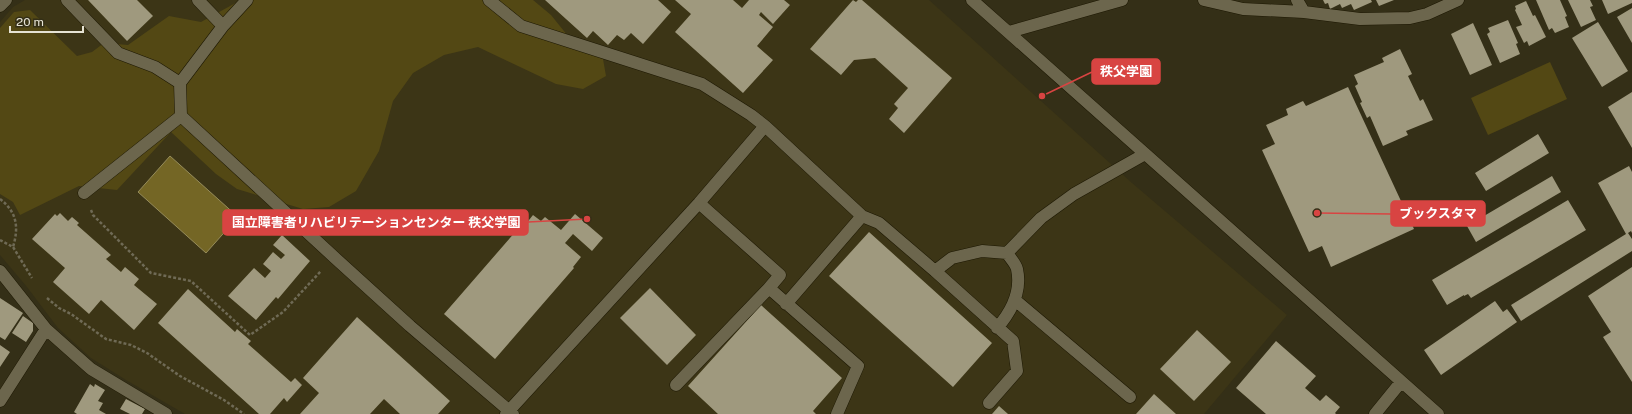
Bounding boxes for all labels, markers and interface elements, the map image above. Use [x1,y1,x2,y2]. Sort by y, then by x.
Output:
scale bar [10,8,83,34]
text: 20 m [16,15,44,29]
callout: 秩父学園 [1092,59,1160,84]
text: 秩父学園 [1100,64,1152,79]
callout: ブックスタマ [1391,201,1485,226]
text: ブックスタマ [1399,206,1477,221]
callout: 国立障害者リハビリテーションセンター 秩父学園 [223,210,528,235]
text: 国立障害者リハビリテーションセンター 秩父学園 [232,215,520,230]

